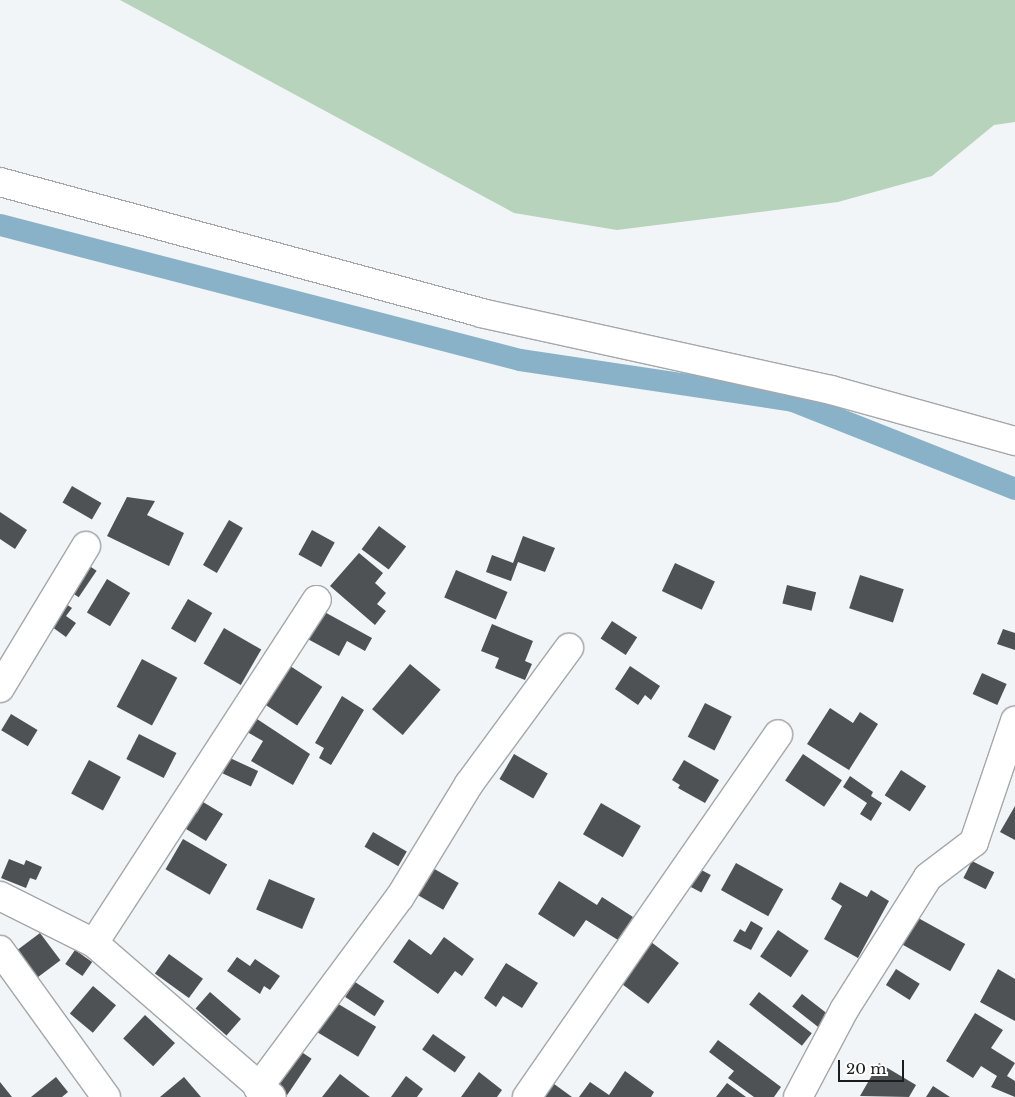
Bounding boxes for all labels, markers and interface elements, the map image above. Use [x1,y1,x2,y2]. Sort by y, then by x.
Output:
scale bar [840,1050,906,1082]
text: 20 m [846,1059,886,1078]

